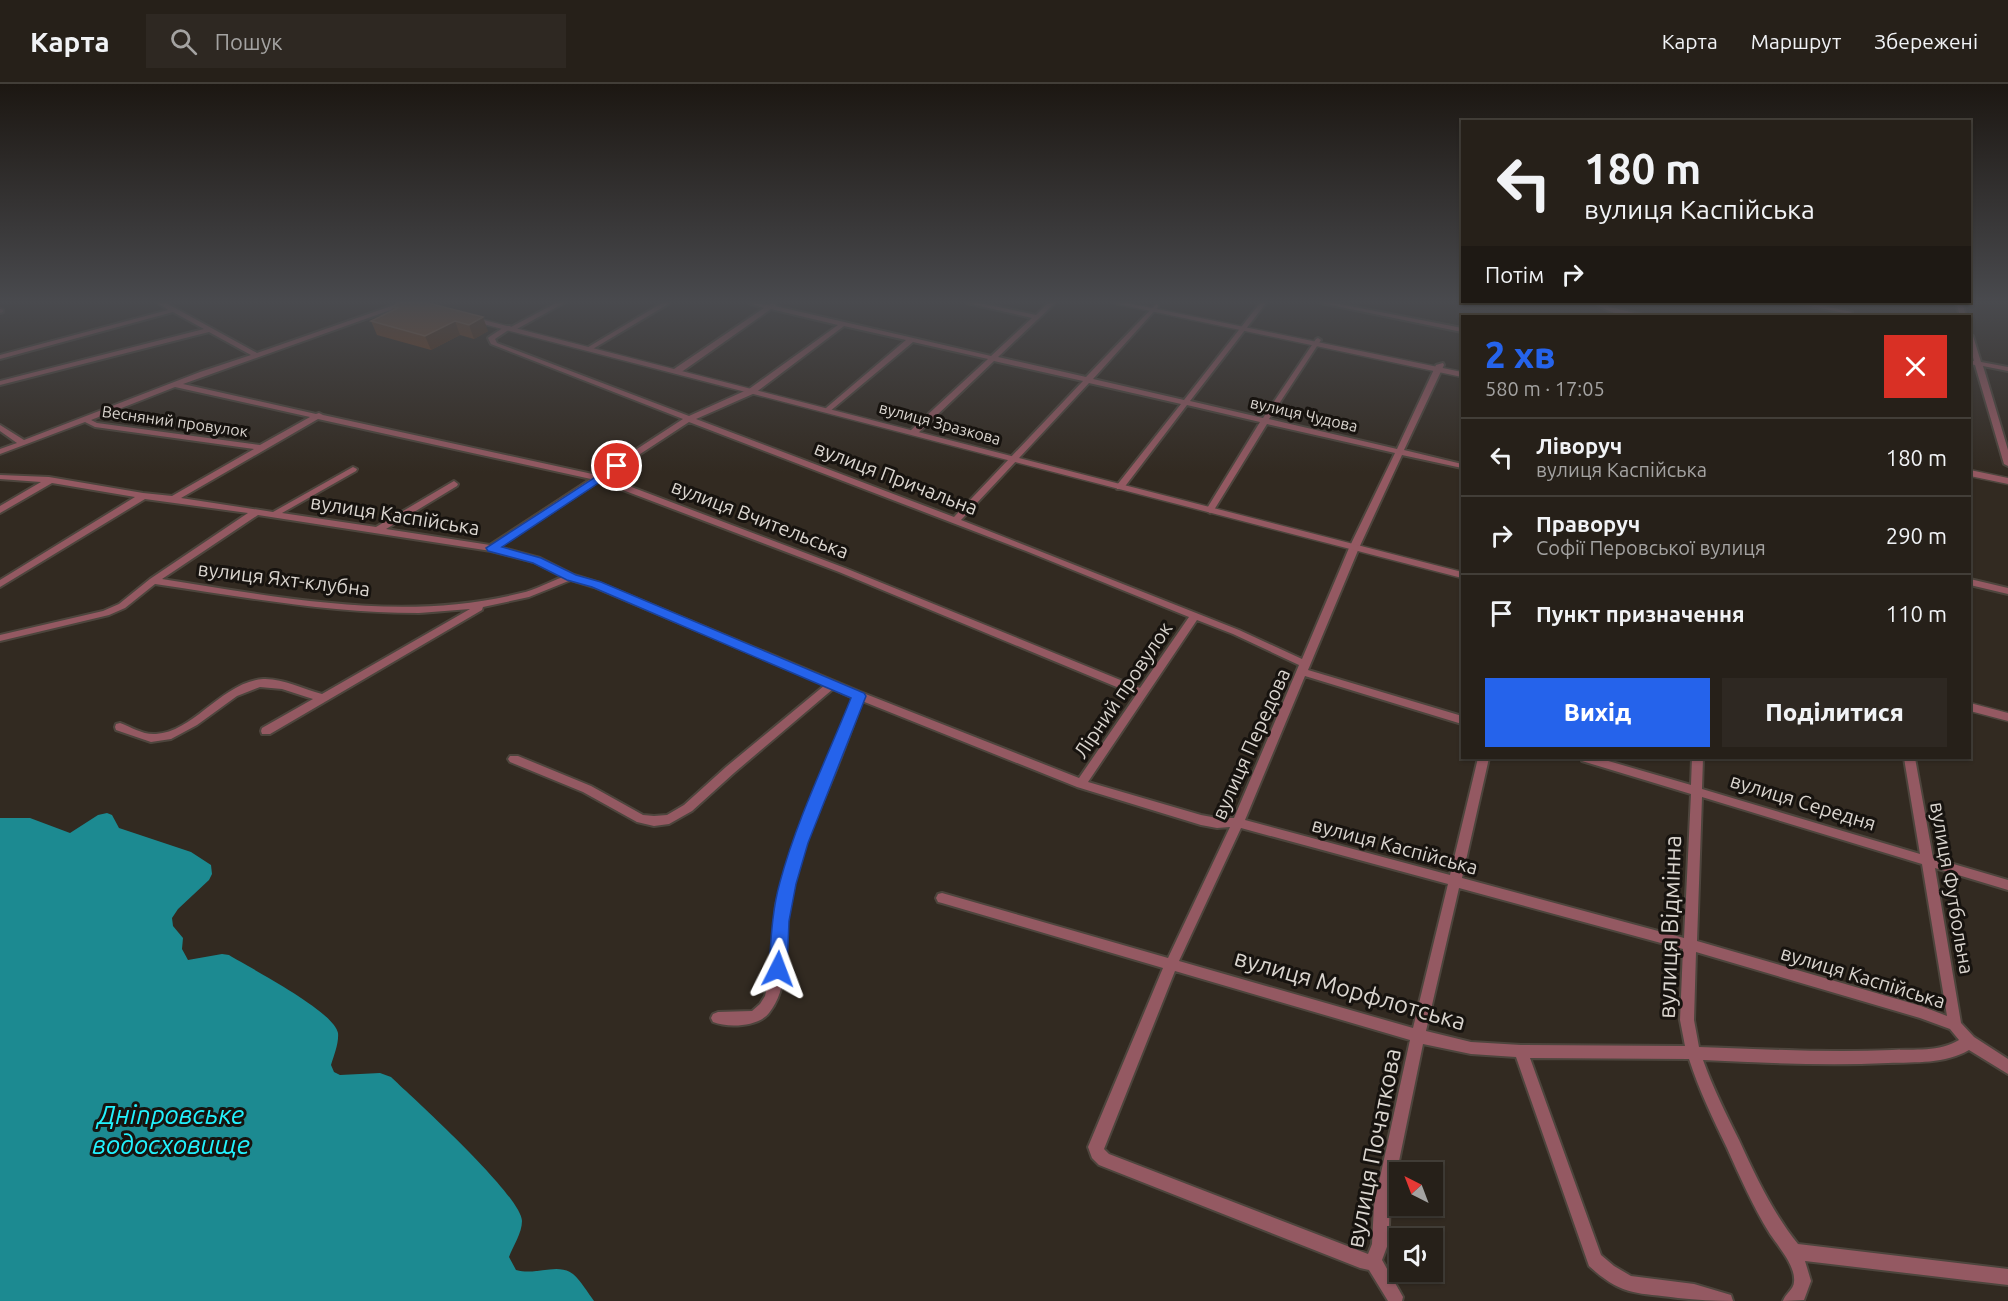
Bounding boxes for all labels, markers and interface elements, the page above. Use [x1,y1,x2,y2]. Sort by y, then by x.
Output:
search box [146,14,566,68]
icon: search [167,25,200,58]
text: Карта [30,26,110,57]
text: Пошук [215,29,283,54]
text: Карта [1662,29,1718,53]
text: Маршрут [1751,29,1841,53]
text: Збережені [1874,29,1978,53]
icon: left [1485,144,1563,222]
text: 180 m [1584,145,1701,192]
text: вулиця Каспійська [1584,194,1815,224]
icon: right [1556,258,1589,291]
text: Потім [1485,262,1544,287]
text: 2 хв [1485,334,1555,375]
button: close [1884,335,1947,398]
text: 580 m · 17:05 [1485,377,1605,400]
street label: вулиця Чудова [1248,393,1360,435]
street label: вулиця Зразкова [877,398,1003,448]
street label: Весняний провулок [101,402,249,440]
text: Ліворуч [1536,433,1622,458]
street label: вулиця Причальна [811,436,981,519]
pin [591,440,642,491]
icon: left [1485,441,1518,474]
text: 180 m [1886,445,1947,470]
icon: arrive [600,449,633,482]
text: вулиця Каспійська [1536,458,1707,481]
street label: вулиця Вчительська [668,474,852,563]
street label: вулиця Каспійська [309,490,481,539]
text: Праворуч [1536,511,1640,536]
icon: right [1485,519,1518,552]
text: 290 m [1886,523,1947,548]
text: Софії Перовської вулиця [1536,536,1766,559]
street label: вулиця Яхт-клубна [197,557,372,600]
icon: arrive [1485,597,1518,630]
text: Пункт призначення [1536,601,1745,626]
text: 110 m [1886,601,1947,626]
street label: Лірний провулок [1069,617,1177,762]
street label: вулиця Передова [1207,665,1294,823]
button: Вихід [1485,678,1710,747]
button: Поділитися [1722,678,1947,747]
street label: вулиця Середня [1728,768,1879,835]
street label: вулиця Футбольна [1926,800,1979,976]
street label: вулиця Каспійська [1310,812,1481,879]
street label: вулиця Відмінна [1653,835,1686,1019]
position arrow [746,937,810,1001]
street label: вулиця Каспійська [1778,941,1948,1013]
street label: вулиця Морфлотська [1231,944,1469,1035]
street label: вулиця Початкова [1341,1046,1406,1250]
water label: Дніпровське водосховище [92,1100,250,1159]
north arrow [1389,1162,1443,1216]
map controls [1389,1162,1443,1282]
button: sound [1389,1228,1443,1282]

